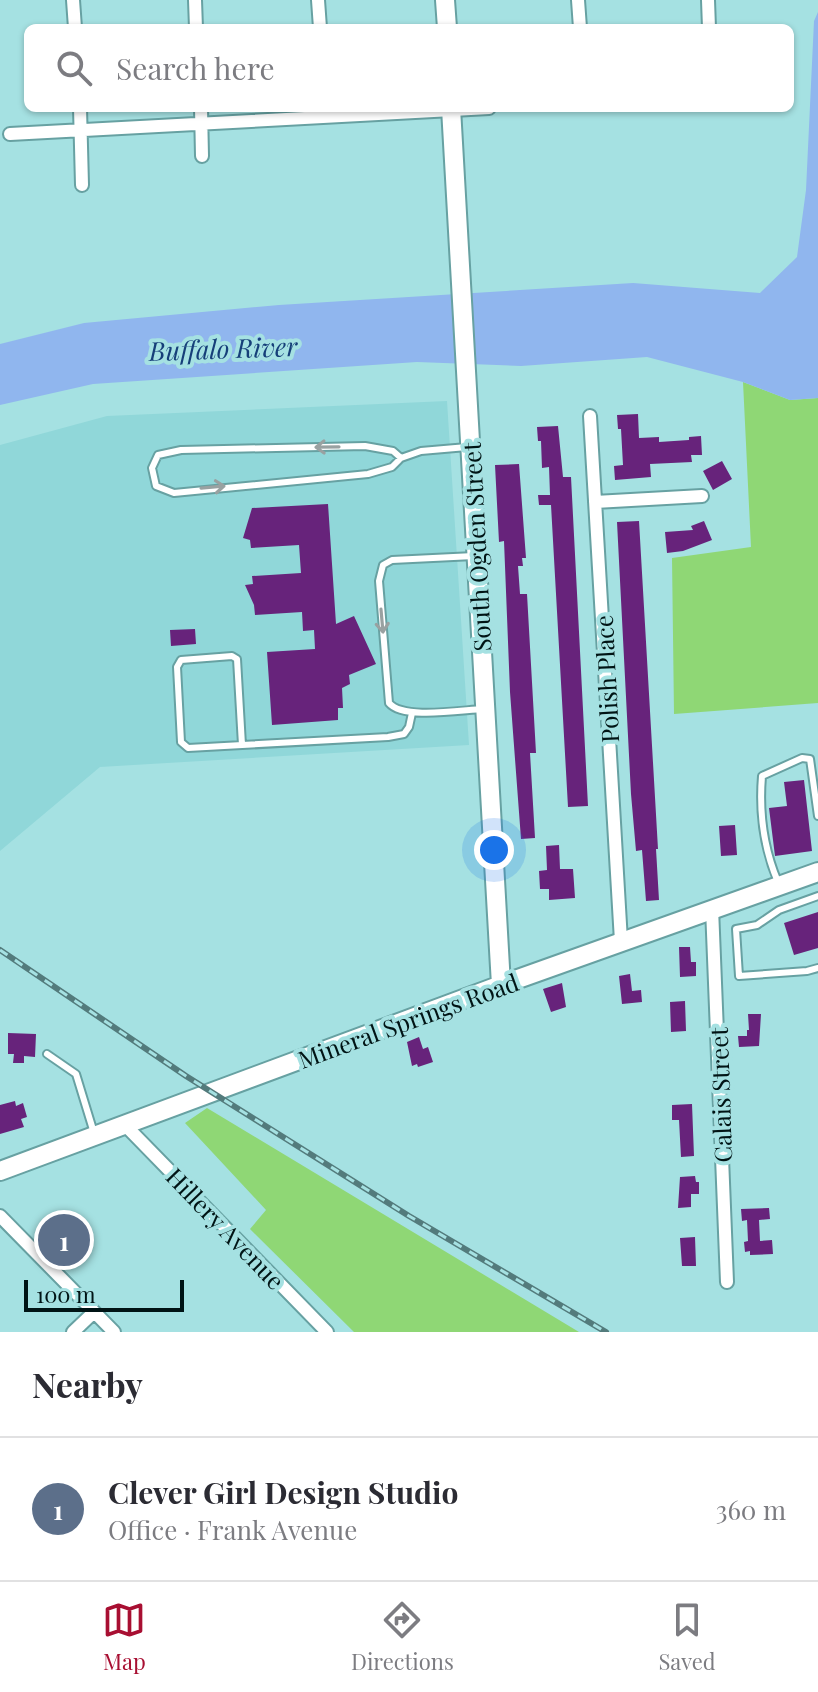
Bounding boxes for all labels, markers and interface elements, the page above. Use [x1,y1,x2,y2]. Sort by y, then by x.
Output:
search box [24,24,794,112]
icon: search [52,46,96,90]
text: Search here [116,48,275,88]
water label: Buffalo River [147,328,299,368]
one-way arrow [314,439,341,454]
street label: South Ogden Street [455,441,497,652]
one-way arrow [199,479,226,494]
one-way arrow [375,607,390,634]
street label: Polish Place [587,614,625,744]
your location [474,830,514,870]
street label: Mineral Springs Road [293,965,523,1075]
street label: Calais Street [702,1026,738,1163]
street label: Hillery Avenue [160,1160,292,1296]
pin: 1 [38,1210,90,1270]
scale bar [24,1276,184,1312]
text: 100 m [36,1279,96,1309]
text: Nearby [32,1361,143,1407]
text: Clever Girl Design Studio [108,1472,458,1512]
text: 1 [53,1492,63,1527]
text: 360 m [716,1492,786,1527]
text: Office · Frank Avenue [108,1512,357,1547]
tab: Map [102,1598,146,1676]
tab: Directions [351,1598,454,1676]
tab: Saved [658,1598,716,1676]

